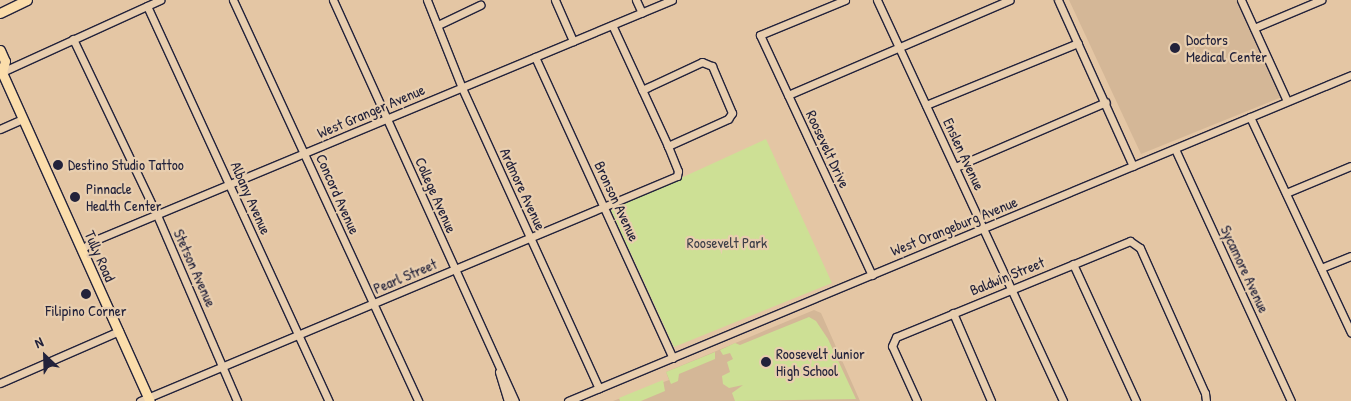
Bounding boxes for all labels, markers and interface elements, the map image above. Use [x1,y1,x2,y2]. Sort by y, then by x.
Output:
place label: Doctors Medical Center [1186,30,1267,65]
marker: Doctors Medical Center [1168,41,1182,55]
street label: West Granger Avenue [314,80,428,142]
street label: Roosevelt Drive [802,107,854,191]
street label: Enslen Avenue [939,115,989,193]
street label: Ardmore Avenue [496,145,550,233]
street label: Concord Avenue [312,151,364,237]
street label: College Avenue [411,154,461,236]
place label: Destino Studio Tattoo [68,156,184,174]
street label: Bronson Avenue [591,158,643,244]
marker: Destino Studio Tattoo [52,159,64,171]
street label: Albany Avenue [227,159,275,237]
place label: Pinnacle Health Center [86,179,162,214]
marker: Pinnacle Health Center [68,190,82,204]
street label: West Orangeburg Avenue [888,192,1020,260]
street label: Sycamore Avenue [1217,222,1273,316]
street label: Stetson Avenue [170,226,220,310]
street label: Tully Road [81,228,119,284]
park label: Roosevelt Park [687,234,767,252]
street label: Baldwin Street [967,253,1047,299]
street label: Pearl Street [371,255,439,297]
marker: Filipino Corner [80,288,92,300]
place label: Filipino Corner [46,302,126,320]
north arrow [20,331,70,381]
text: N [31,332,46,352]
place label: Roosevelt Junior High School [776,344,865,379]
marker: Roosevelt Junior High School [760,356,772,368]

